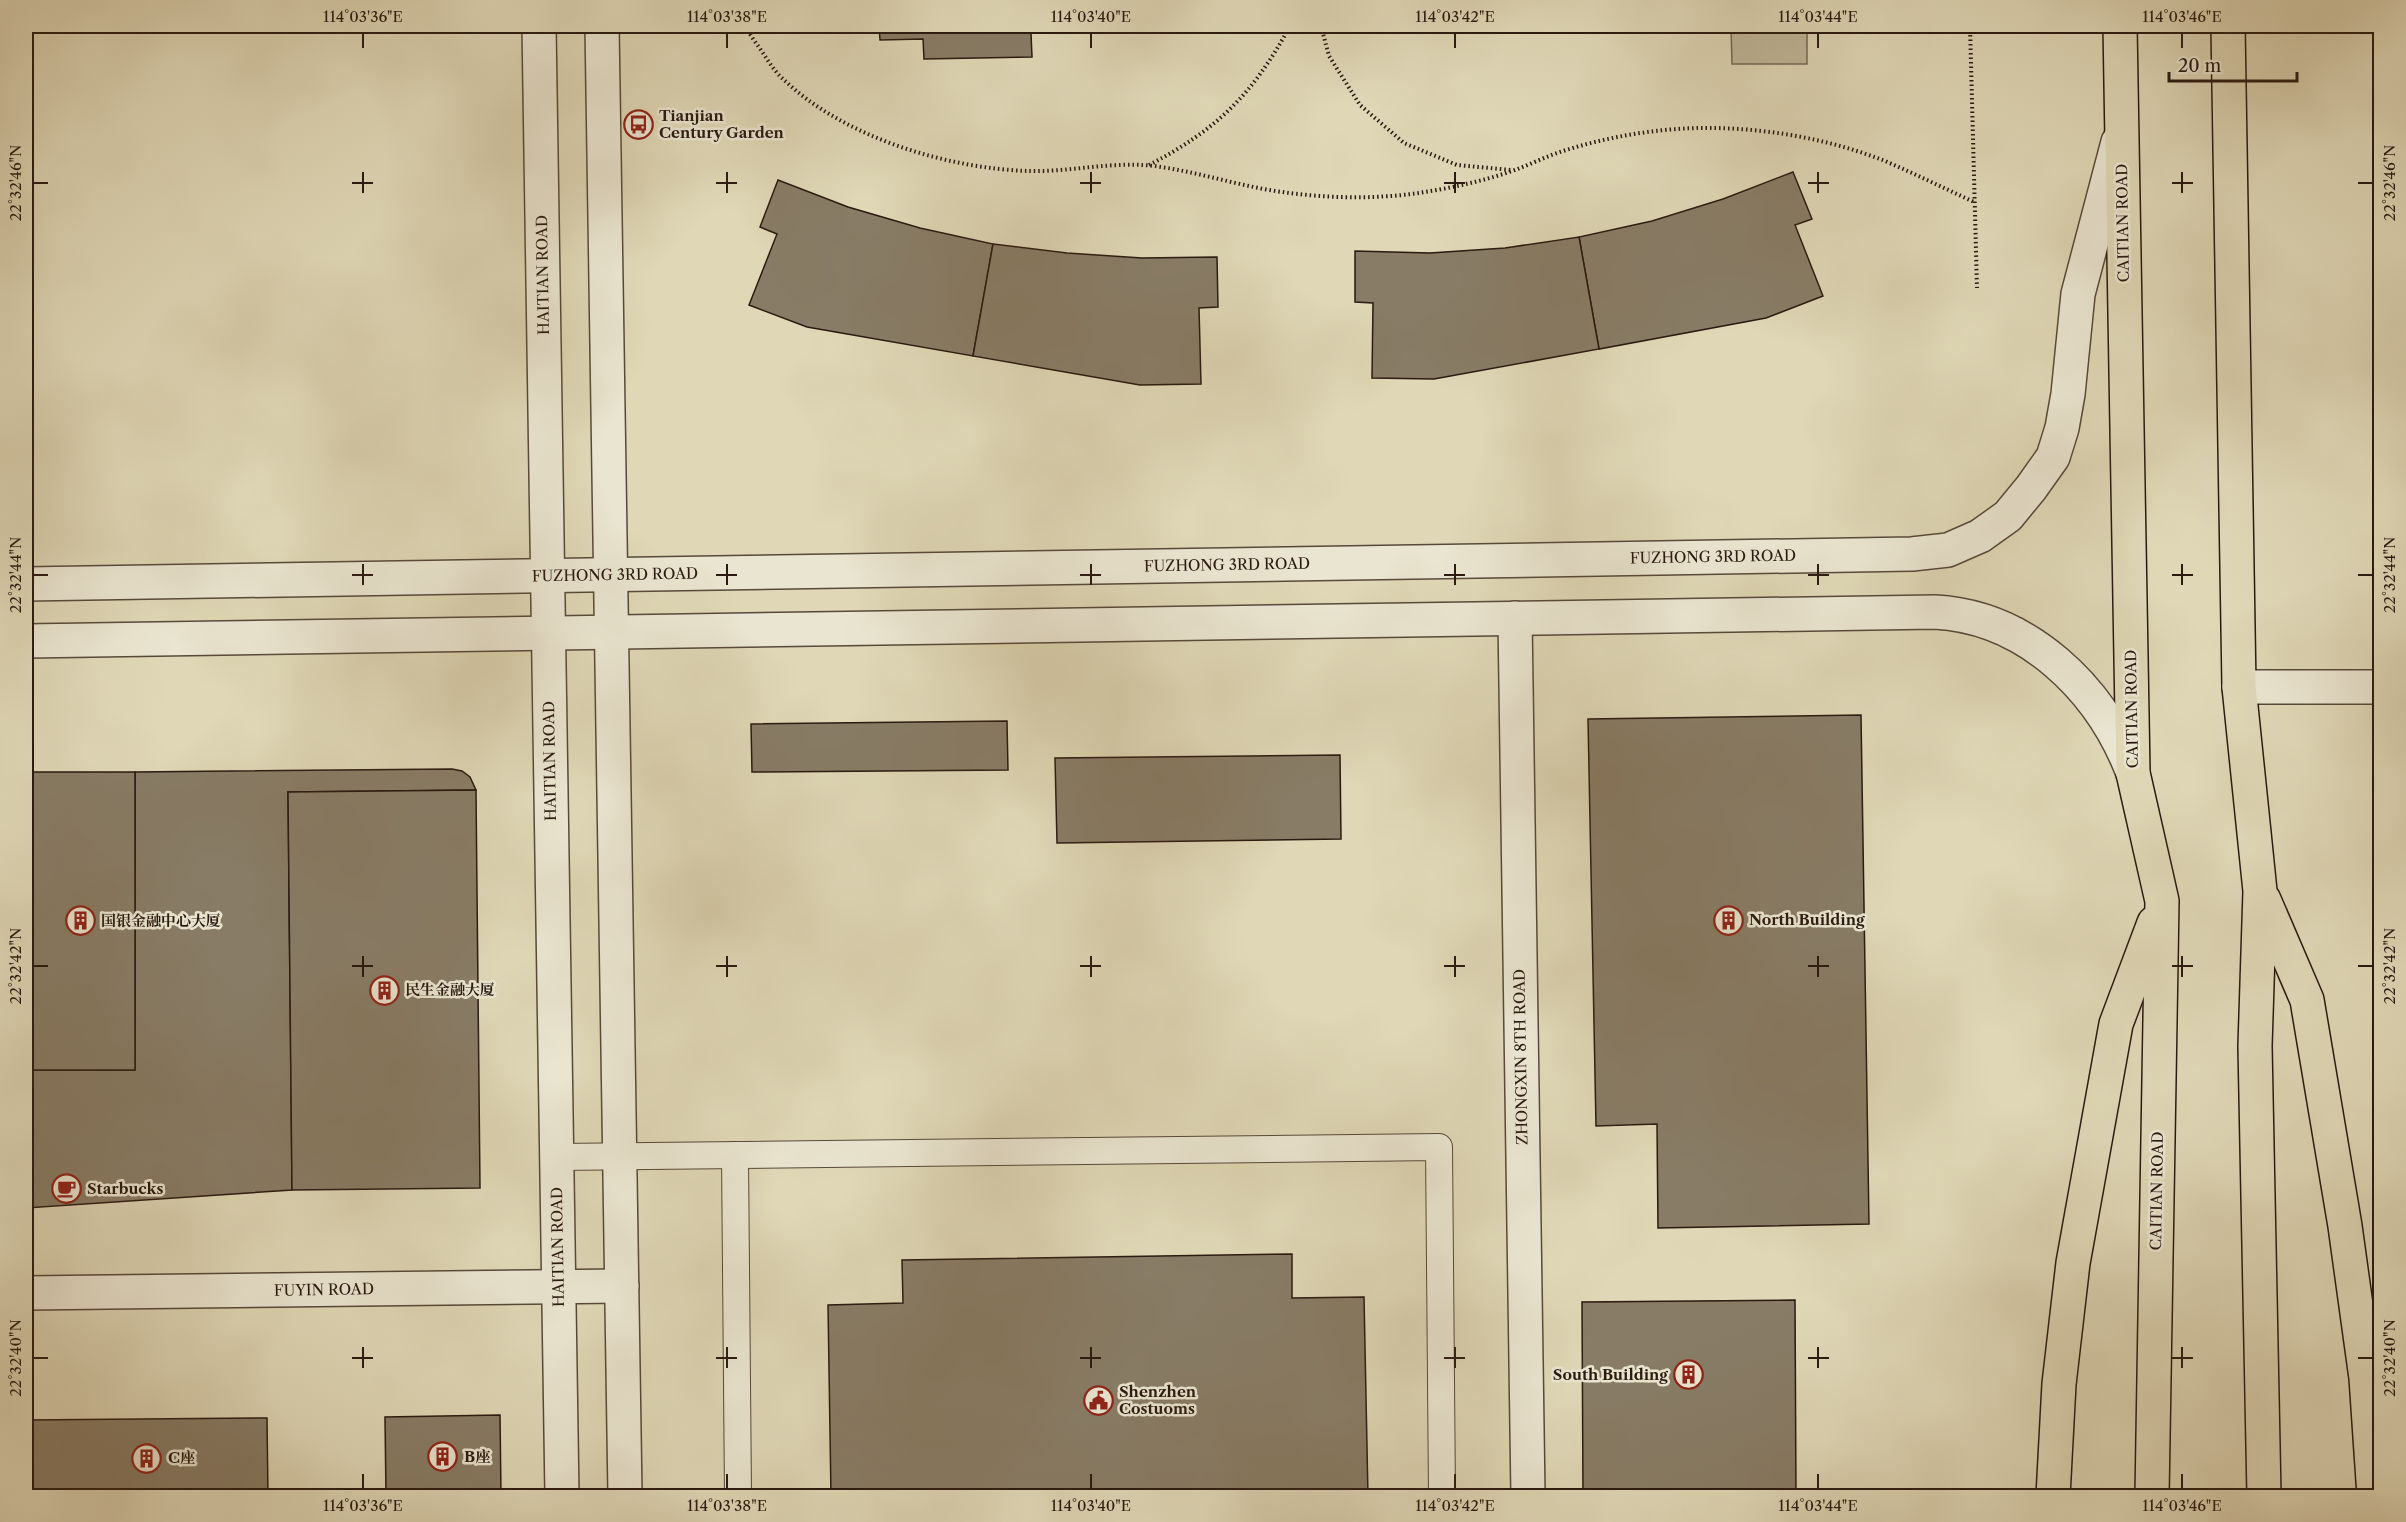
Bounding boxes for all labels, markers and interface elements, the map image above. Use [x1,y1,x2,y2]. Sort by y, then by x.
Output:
text: 114°03'36"E [323,7,403,26]
text: 114°03'38"E [687,7,767,26]
text: 114°03'40"E [1051,7,1131,26]
text: 114°03'42"E [1415,7,1495,26]
text: 114°03'44"E [1778,7,1858,26]
text: 114°03'46"E [2142,7,2222,26]
scale bar [2169,45,2296,83]
text: 20 m [2178,55,2222,77]
place label: Tianjian Century Garden [659,106,785,142]
bus stop icon: Tianjian Century Garden [622,109,654,141]
text: 22°32'46"N [6,145,25,221]
text: 22°32'46"N [2380,145,2399,221]
street label: CAITIAN ROAD [2112,163,2133,283]
street label: HAITIAN ROAD [532,215,553,335]
text: 22°32'44"N [6,537,25,613]
text: 22°32'44"N [2380,537,2399,613]
street label: FUZHONG 3RD ROAD [1630,546,1796,567]
street label: FUZHONG 3RD ROAD [1144,554,1310,575]
street label: FUZHONG 3RD ROAD [532,564,698,585]
street label: CAITIAN ROAD [2121,649,2142,769]
street label: HAITIAN ROAD [539,701,560,821]
building icon: North Building [1712,904,1744,936]
building icon: 国银金融中心大厦 [64,905,96,937]
place label: North Building [1749,910,1865,929]
place label: 国银金融中心大厦 [101,911,221,930]
text: 22°32'42"N [6,928,25,1004]
text: 22°32'42"N [2380,928,2399,1004]
street label: ZHONGXIN 8TH ROAD [1509,969,1532,1145]
building icon: 民生金融大厦 [368,974,400,1006]
place label: 民生金融大厦 [405,980,495,999]
street label: CAITIAN ROAD [2146,1131,2167,1251]
cafe icon: Starbucks [50,1173,82,1205]
place label: Starbucks [87,1179,163,1198]
street label: HAITIAN ROAD [547,1187,568,1307]
street label: FUYIN ROAD [274,1279,374,1300]
text: 22°32'40"N [6,1319,25,1397]
text: 22°32'40"N [2380,1319,2399,1397]
building icon: South Building [1673,1359,1705,1391]
place label: South Building [1553,1365,1668,1384]
place label: Shenzhen Costuoms [1119,1382,1197,1418]
public building icon: Shenzhen Costuoms [1082,1385,1114,1417]
building icon: B座 [427,1441,459,1473]
building icon: C座 [131,1442,163,1474]
place label: B座 [464,1447,490,1466]
place label: C座 [168,1448,195,1467]
text: 114°03'36"E [323,1496,403,1515]
text: 114°03'38"E [687,1496,767,1515]
text: 114°03'40"E [1051,1496,1131,1515]
text: 114°03'42"E [1415,1496,1495,1515]
text: 114°03'44"E [1778,1496,1858,1515]
text: 114°03'46"E [2142,1496,2222,1515]

